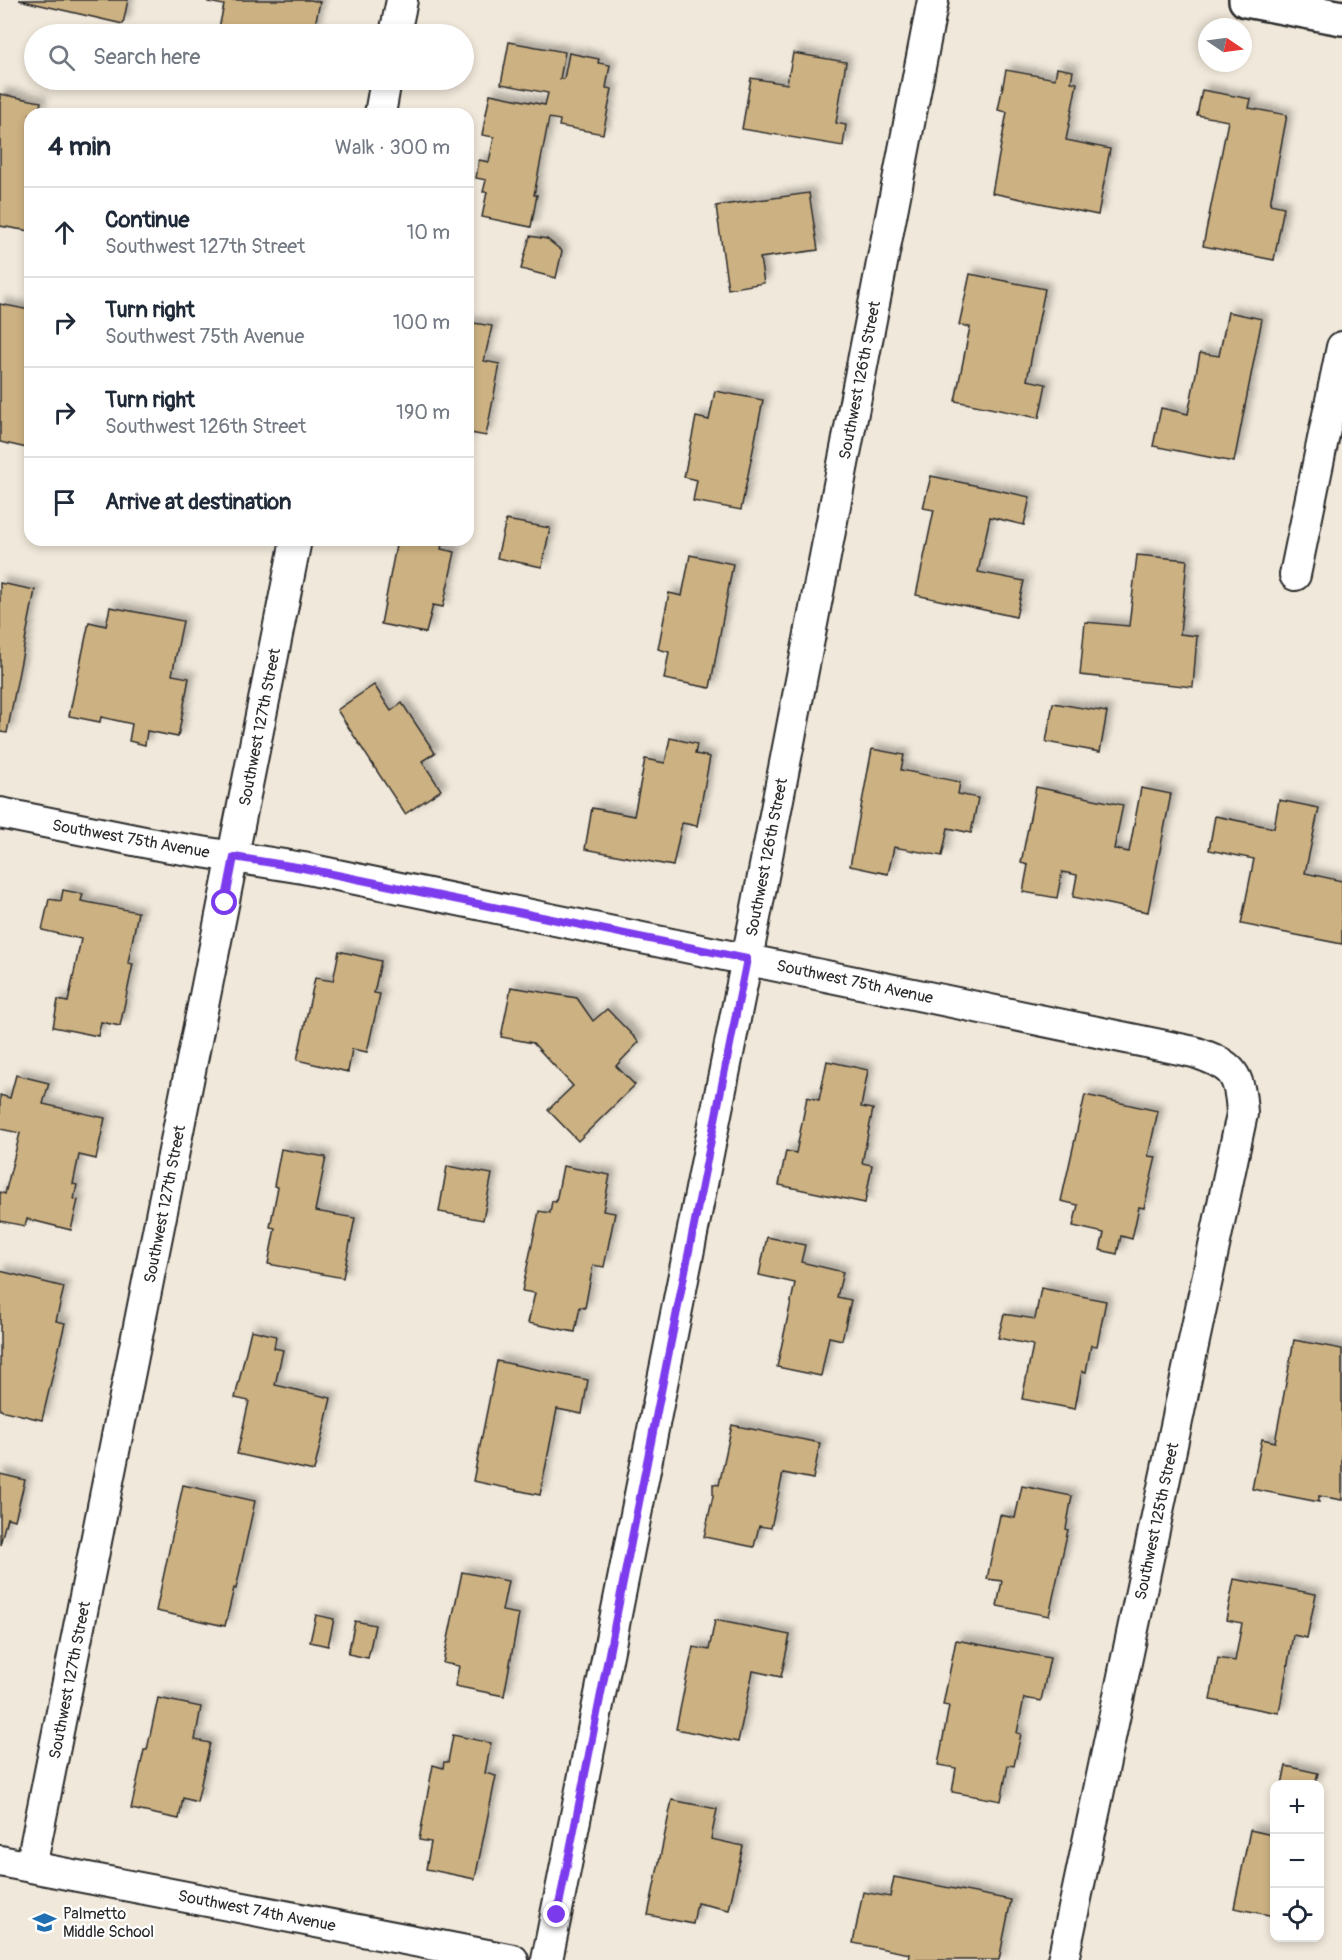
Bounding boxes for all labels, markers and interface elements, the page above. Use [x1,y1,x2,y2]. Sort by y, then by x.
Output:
north arrow [1198,18,1252,72]
search box [24,24,474,90]
icon: search [45,41,78,74]
text: Search here [93,43,200,71]
text: 4 min [48,131,111,163]
text: Walk · 300 m [335,135,450,160]
text: Continue [105,206,189,234]
icon: ahead [48,216,81,249]
text: 10 m [406,220,450,245]
text: Southwest 127th Street [105,234,305,259]
text: Turn right [105,296,195,324]
street label: Southwest 126th Street [835,299,885,461]
icon: right [48,306,81,339]
text: 100 m [393,310,450,335]
text: Southwest 75th Avenue [105,324,304,349]
text: Turn right [105,386,195,414]
icon: right [48,396,81,429]
text: 190 m [396,400,450,425]
text: Southwest 126th Street [105,414,306,439]
icon: arrive [48,486,81,519]
text: Arrive at destination [105,488,291,516]
street label: Southwest 127th Street [235,646,285,808]
street label: Southwest 126th Street [742,776,792,938]
street label: Southwest 75th Avenue [51,815,211,863]
route start [211,889,237,915]
street label: Southwest 75th Avenue [775,956,935,1008]
street label: Southwest 127th Street [140,1123,190,1285]
street label: Southwest 125th Street [1131,1440,1184,1602]
street label: Southwest 127th Street [45,1599,95,1761]
map controls [1270,1780,1324,1942]
button: + [1270,1780,1324,1834]
button: − [1270,1834,1324,1888]
street label: Southwest 74th Avenue [176,1886,337,1936]
button: locate [1270,1888,1324,1942]
route end [543,1901,569,1927]
place label: Palmetto Middle School [63,1904,154,1942]
school or university icon: Palmetto Middle School [32,1909,58,1935]

